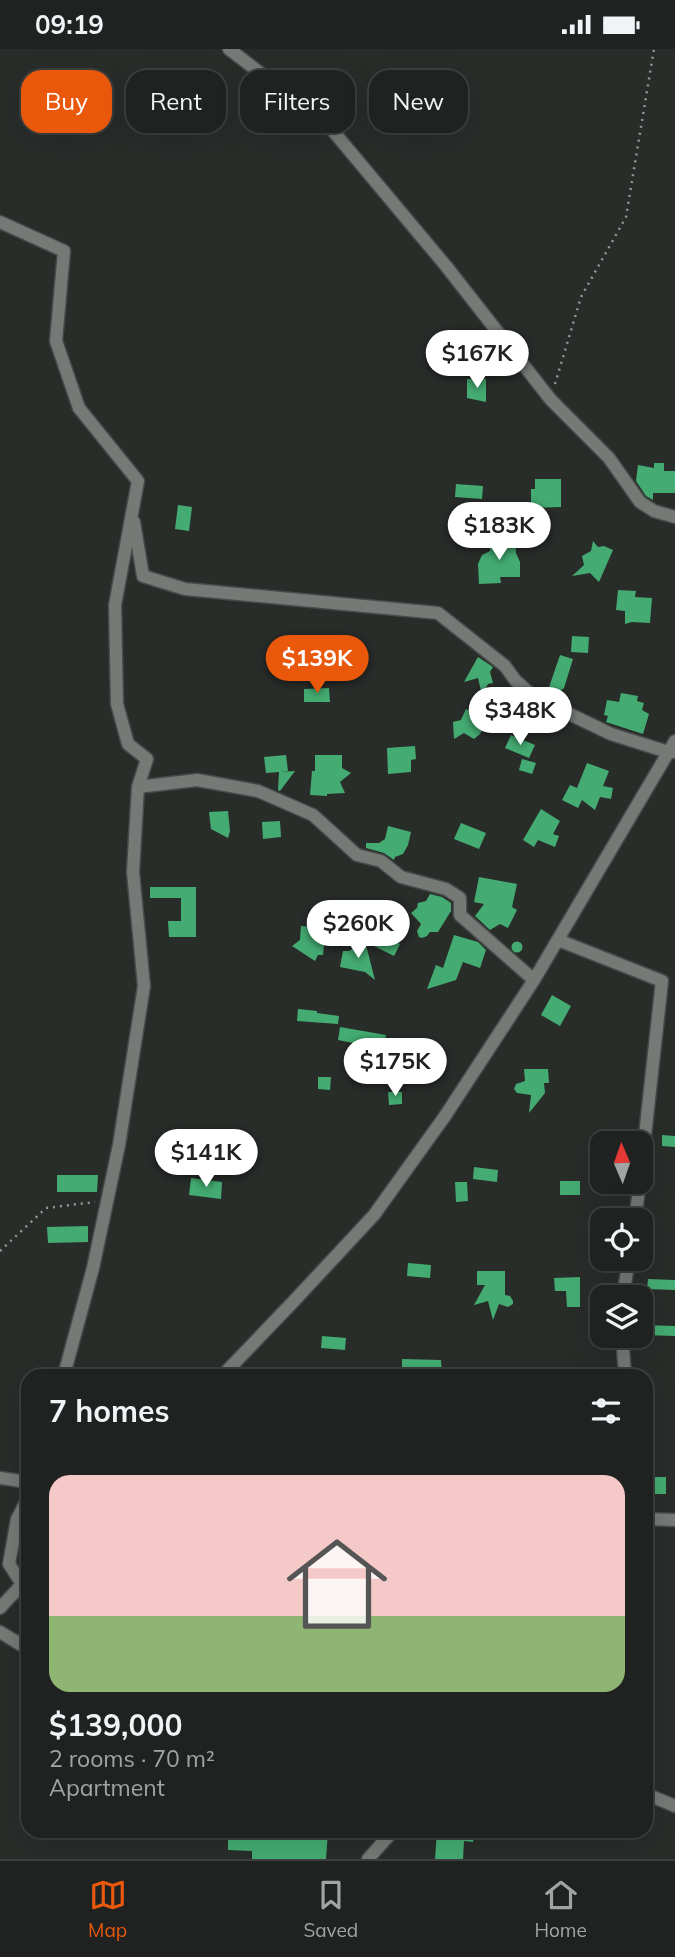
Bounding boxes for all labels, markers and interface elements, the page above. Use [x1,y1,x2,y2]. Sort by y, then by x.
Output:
text: 09:19 [35,8,104,41]
chip: Buy [21,70,112,133]
chip: Rent [126,70,226,133]
chip: Filters [240,70,355,133]
chip: New [369,70,468,133]
pin: $167K [428,331,526,390]
text: $167K [442,338,512,367]
pin: $183K [450,503,548,562]
text: $183K [464,510,534,539]
pin: $139K [268,635,366,695]
text: $139K [282,643,352,672]
pin: $348K [471,687,569,747]
text: $348K [485,695,555,724]
pin: $260K [309,901,407,960]
text: $260K [323,908,393,937]
pin: $175K [346,1039,444,1098]
text: $175K [360,1046,430,1075]
pin: $141K [157,1129,255,1189]
north arrow [590,1131,653,1193]
map controls [590,1131,653,1348]
text: $141K [171,1137,241,1166]
button: locate [590,1208,653,1271]
button: layers [590,1285,653,1348]
text: 7 homes [49,1392,170,1430]
icon: filters [587,1392,625,1430]
icon: home [274,1521,400,1647]
text: $139,000 [49,1706,182,1744]
text: 2 rooms · 70 m² [49,1744,215,1773]
text: Apartment [49,1773,165,1802]
tab: Map [88,1876,127,1942]
tab: Saved [303,1876,358,1942]
tab: Home [534,1876,587,1942]

